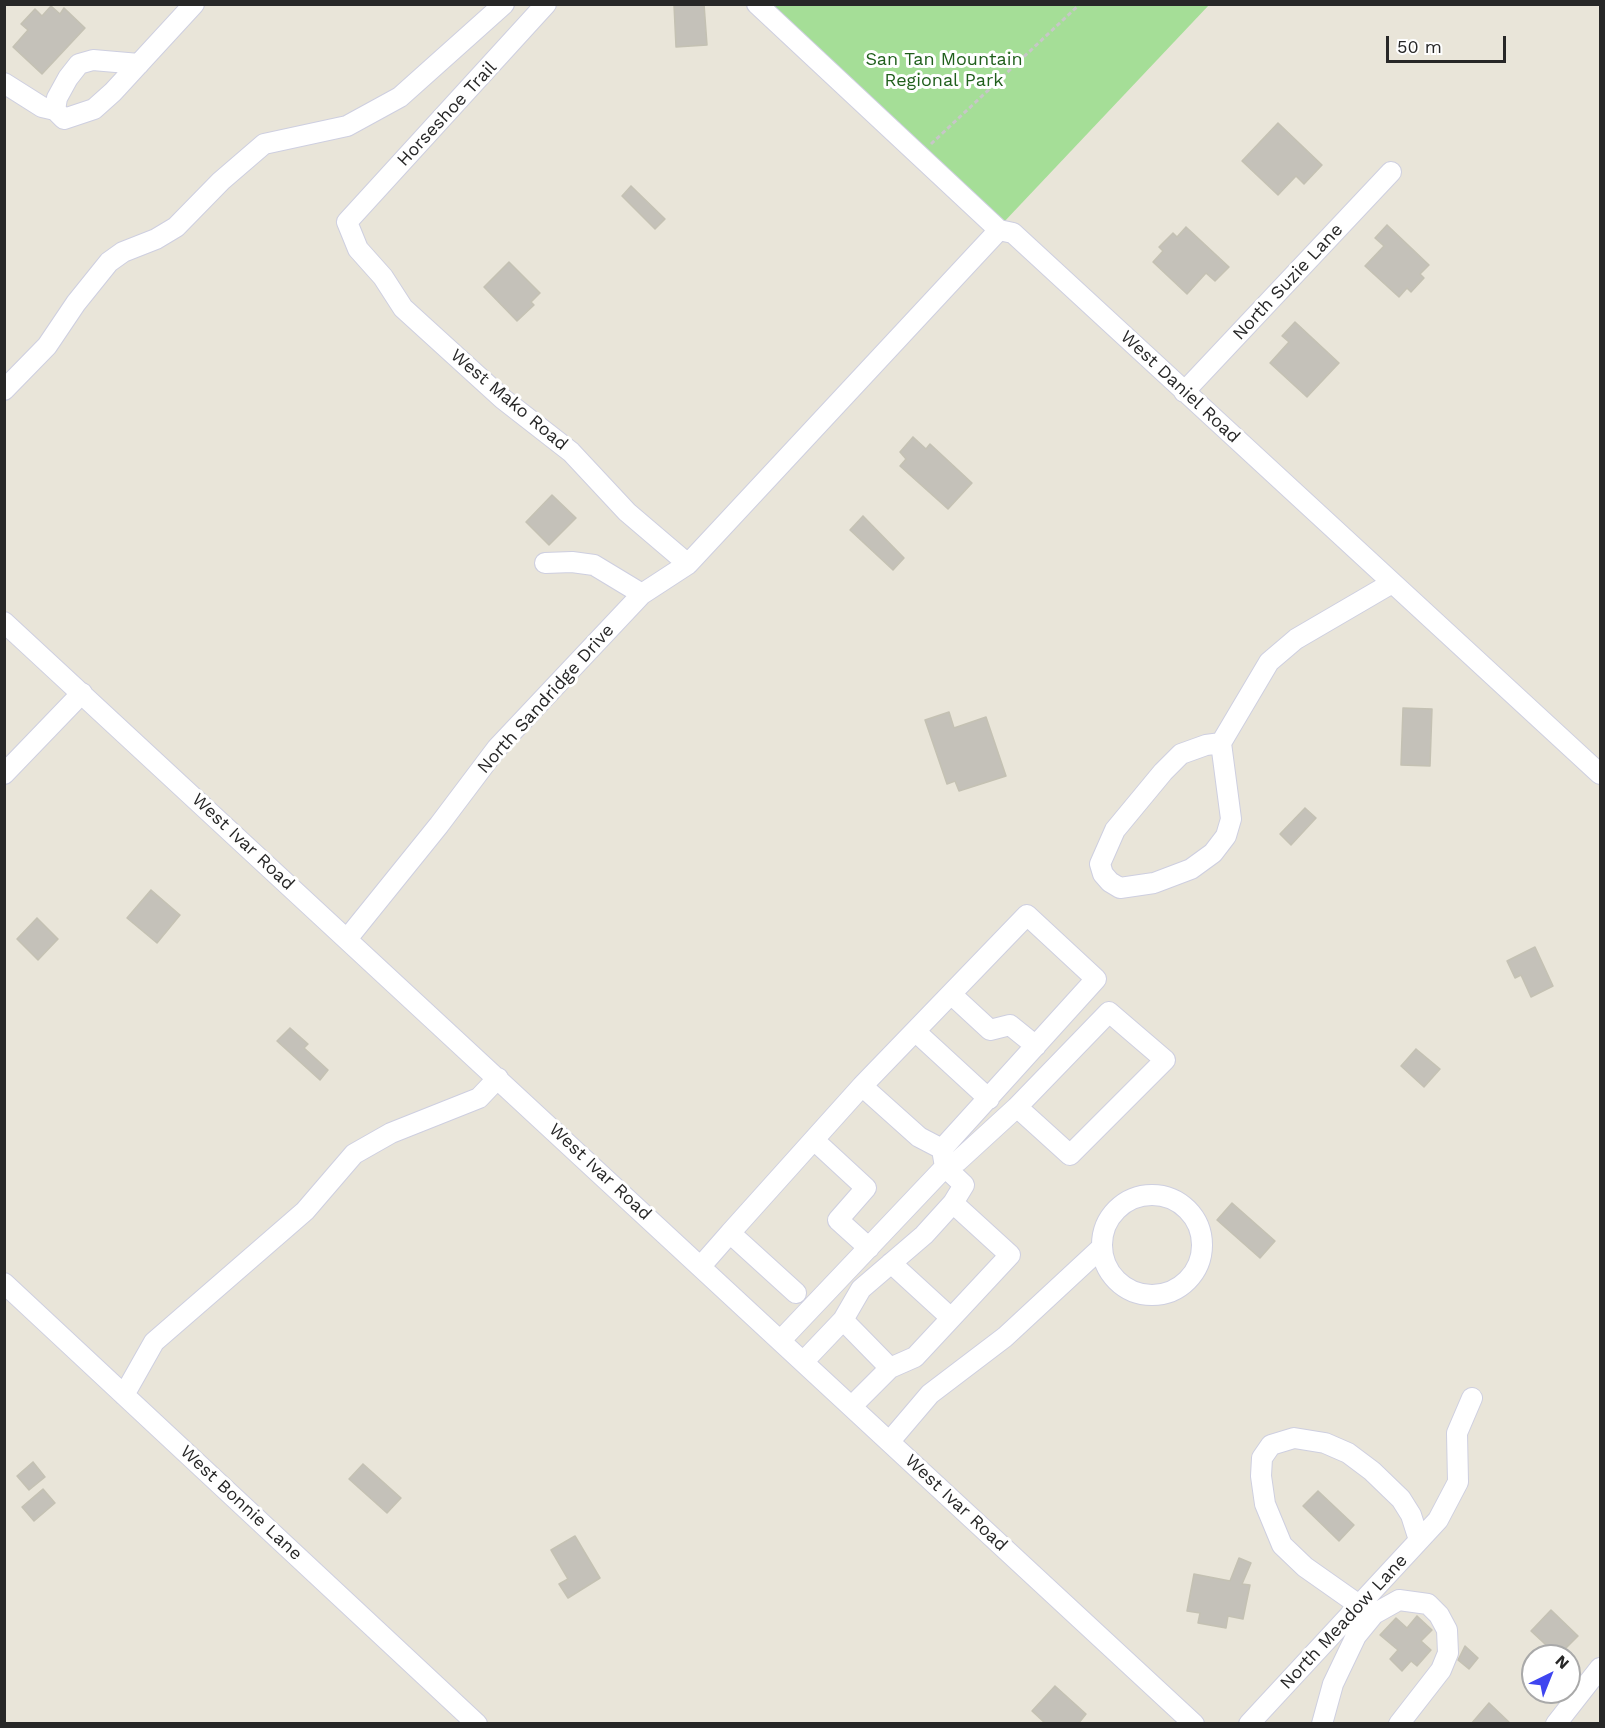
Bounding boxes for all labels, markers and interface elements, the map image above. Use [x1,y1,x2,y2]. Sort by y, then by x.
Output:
scale bar [1389,24,1509,62]
text: 50 m [1397,36,1442,57]
park label: San Tan Mountain Regional Park [865,49,1023,92]
street label: Horseshoe Trail [393,57,501,171]
street label: North Suzie Lane [1228,219,1348,345]
street label: West Daniel Road [1116,326,1244,448]
street label: West Mako Road [446,345,572,455]
street label: North Sandridge Drive [473,620,619,778]
street label: West Ivar Road [187,789,299,895]
street label: West Ivar Road [544,1119,656,1225]
street label: West Bonnie Lane [176,1441,306,1565]
street label: West Ivar Road [900,1450,1012,1556]
street label: North Meadow Lane [1276,1550,1412,1694]
north arrow [1521,1644,1581,1704]
text: N [1551,1651,1573,1673]

